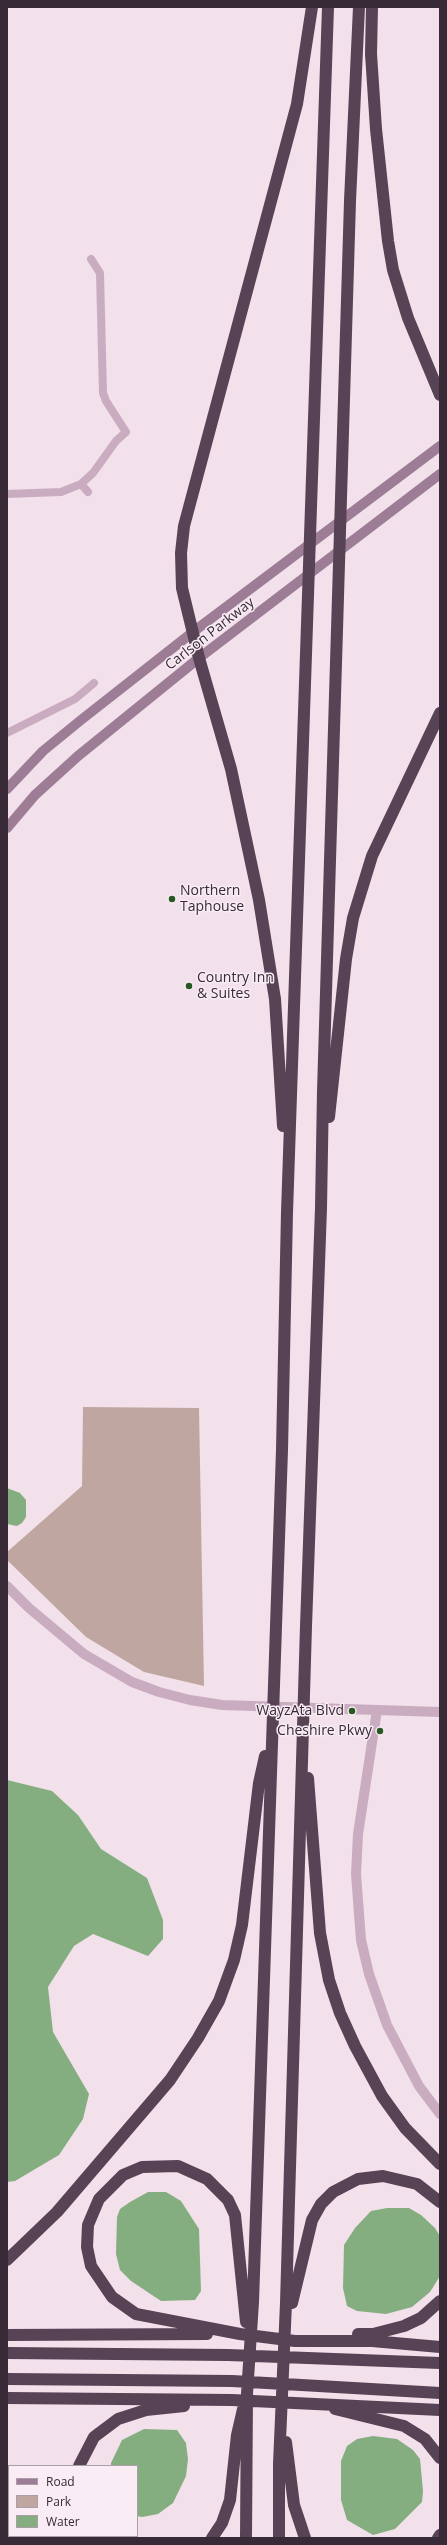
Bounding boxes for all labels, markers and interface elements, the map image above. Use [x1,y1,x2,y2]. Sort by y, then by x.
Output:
street label: Carlson Parkway [162,594,258,674]
place label: Northern Taphouse [180,883,244,916]
marker: Northern Taphouse [167,894,177,904]
place label: Country Inn & Suites [197,970,274,1002]
marker: Country Inn & Suites [184,981,194,991]
place label: WayzAta Blvd [256,1703,344,1719]
marker: WayzAta Blvd [347,1706,357,1716]
place label: Cheshire Pkwy [277,1723,372,1739]
marker: Cheshire Pkwy [375,1726,385,1736]
legend [8,2465,138,2537]
text: Road [46,2473,75,2490]
text: Park [46,2493,71,2510]
text: Water [46,2513,80,2530]

